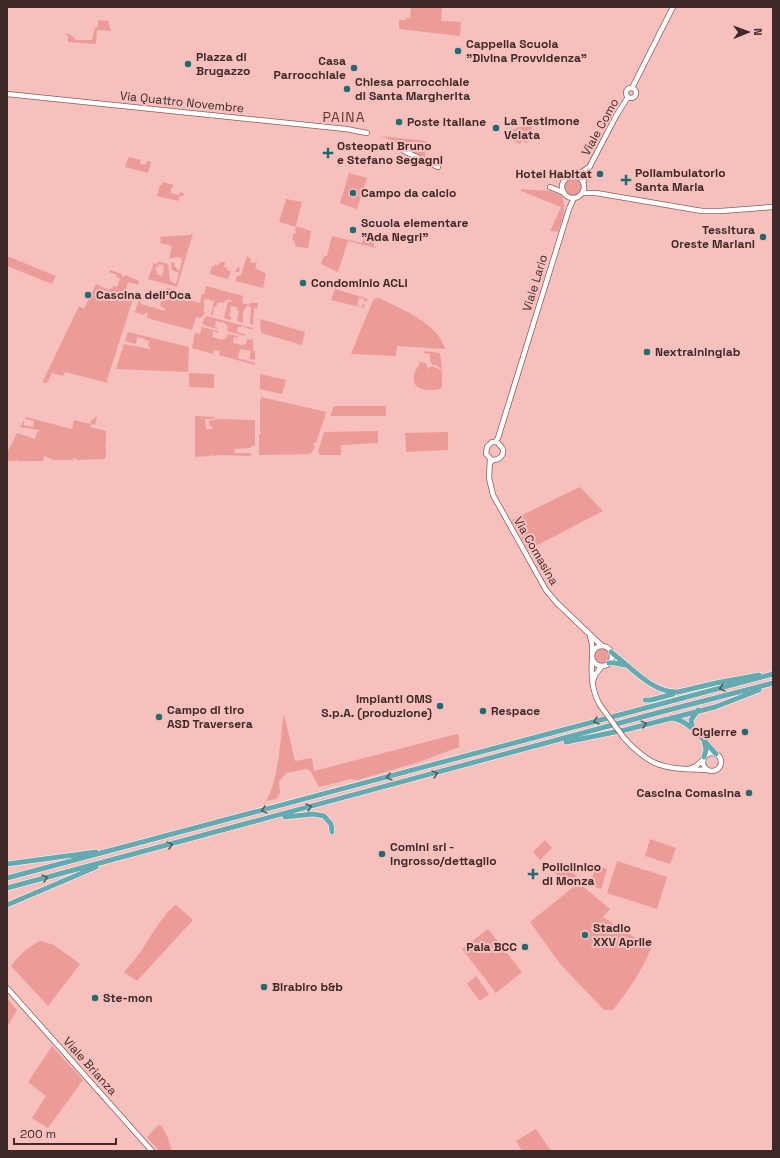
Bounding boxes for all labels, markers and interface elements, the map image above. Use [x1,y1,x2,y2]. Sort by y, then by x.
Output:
north arrow [728,12,768,52]
text: N [751,28,765,36]
place label: Cappella Scuola "Divina Provvidenza" [466,36,587,66]
marker: Cappella Scuola "Divina Provvidenza" [453,46,463,56]
place label: Piazza di Brugazzo [196,49,250,79]
place label: Casa Parrocchiale [274,53,346,83]
marker: Piazza di Brugazzo [183,59,193,69]
marker: Casa Parrocchiale [349,63,359,73]
place label: Chiesa parrocchiale di Santa Margherita [355,74,470,104]
marker: Chiesa parrocchiale di Santa Margherita [342,84,352,94]
street label: Via Quattro Novembre [119,88,245,116]
street label: Viale Como [578,95,622,159]
district label: PAINA [323,108,365,126]
place label: La Testimone Velata [504,113,580,143]
place label: Poste Italiane [407,114,486,130]
marker: Poste Italiane [394,117,404,127]
marker: La Testimone Velata [491,123,501,133]
place label: Osteopati Bruno e Stefano Segagni [337,138,443,168]
marker: Osteopati Bruno e Stefano Segagni [322,147,334,159]
place label: Poliambulatorio Santa Maria [635,165,726,195]
place label: Hotel Habitat [515,166,592,182]
marker: Hotel Habitat [595,169,605,179]
marker: Poliambulatorio Santa Maria [620,174,632,186]
place label: Campo da calcio [361,185,456,201]
marker: Campo da calcio [348,188,358,198]
place label: Scuola elementare "Ada Negri" [361,215,469,245]
place label: Tessitura Oreste Mariani [671,222,755,252]
marker: Scuola elementare "Ada Negri" [348,225,358,235]
marker: Tessitura Oreste Mariani [758,232,768,242]
street label: Viale Lario [519,253,551,313]
place label: Condominio ACLI [311,275,408,291]
marker: Condominio ACLI [298,278,308,288]
place label: Cascina dell'Oca [96,287,191,303]
marker: Cascina dell'Oca [83,290,93,300]
place label: Nextraininglab [655,344,741,360]
marker: Nextraininglab [642,347,652,357]
street label: Via Comasina [510,514,562,588]
one-way arrow [719,684,725,692]
place label: Impianti OMS S.p.A. (produzione) [321,691,432,721]
marker: Impianti OMS S.p.A. (produzione) [435,701,445,711]
place label: Campo di tiro ASD Traversera [167,702,253,732]
place label: Respace [491,703,540,719]
marker: Respace [478,706,488,716]
marker: Campo di tiro ASD Traversera [154,712,164,722]
one-way arrow [593,717,599,725]
one-way arrow [641,721,648,729]
place label: Cigierre [692,724,737,740]
marker: Cigierre [740,727,750,737]
one-way arrow [431,770,438,779]
one-way arrow [386,772,393,780]
place label: Cascina Comasina [636,785,741,801]
marker: Cascina Comasina [744,788,754,798]
one-way arrow [306,804,313,812]
one-way arrow [261,805,268,814]
place label: Comini srl - ingrosso/dettaglio [390,839,497,869]
one-way arrow [167,841,174,850]
marker: Comini srl - ingrosso/dettaglio [377,849,387,859]
place label: Policlinico di Monza [542,859,601,889]
marker: Policlinico di Monza [527,868,539,880]
one-way arrow [41,875,48,883]
place label: Stadio XXV Aprile [593,920,652,950]
marker: Stadio XXV Aprile [580,930,590,940]
place label: Pala BCC [466,939,517,955]
marker: Pala BCC [520,942,530,952]
place label: Birabiro b&b [272,979,343,995]
marker: Birabiro b&b [259,982,269,992]
place label: Ste-mon [103,990,153,1006]
marker: Ste-mon [90,993,100,1003]
street label: Viale Brianza [60,1033,120,1099]
scale bar [14,1120,116,1146]
text: 200 m [20,1126,56,1142]

